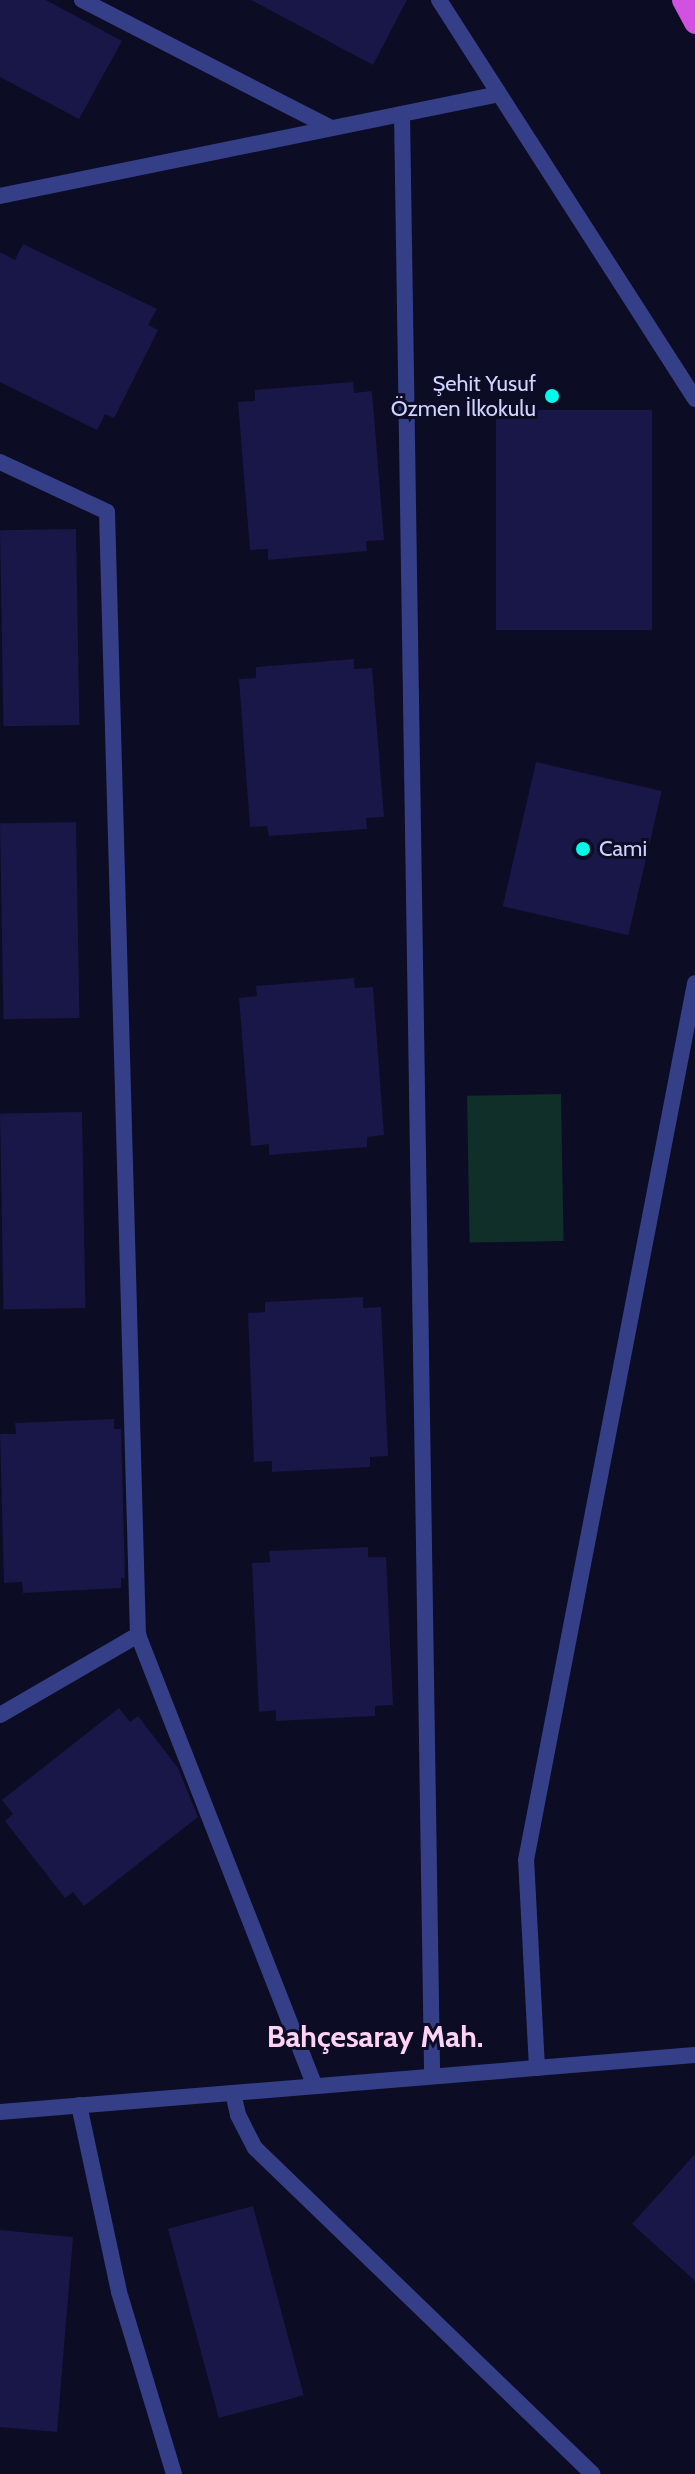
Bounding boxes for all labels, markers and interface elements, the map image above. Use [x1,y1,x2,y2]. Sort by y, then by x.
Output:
place label: Şehit Yusuf Özmen İlkokulu [391,370,536,422]
marker: Şehit Yusuf Özmen İlkokulu [543,387,561,405]
place label: Cami [599,836,647,862]
marker: Cami [574,840,592,858]
district label: Bahçesaray Mah. [267,2019,483,2055]

